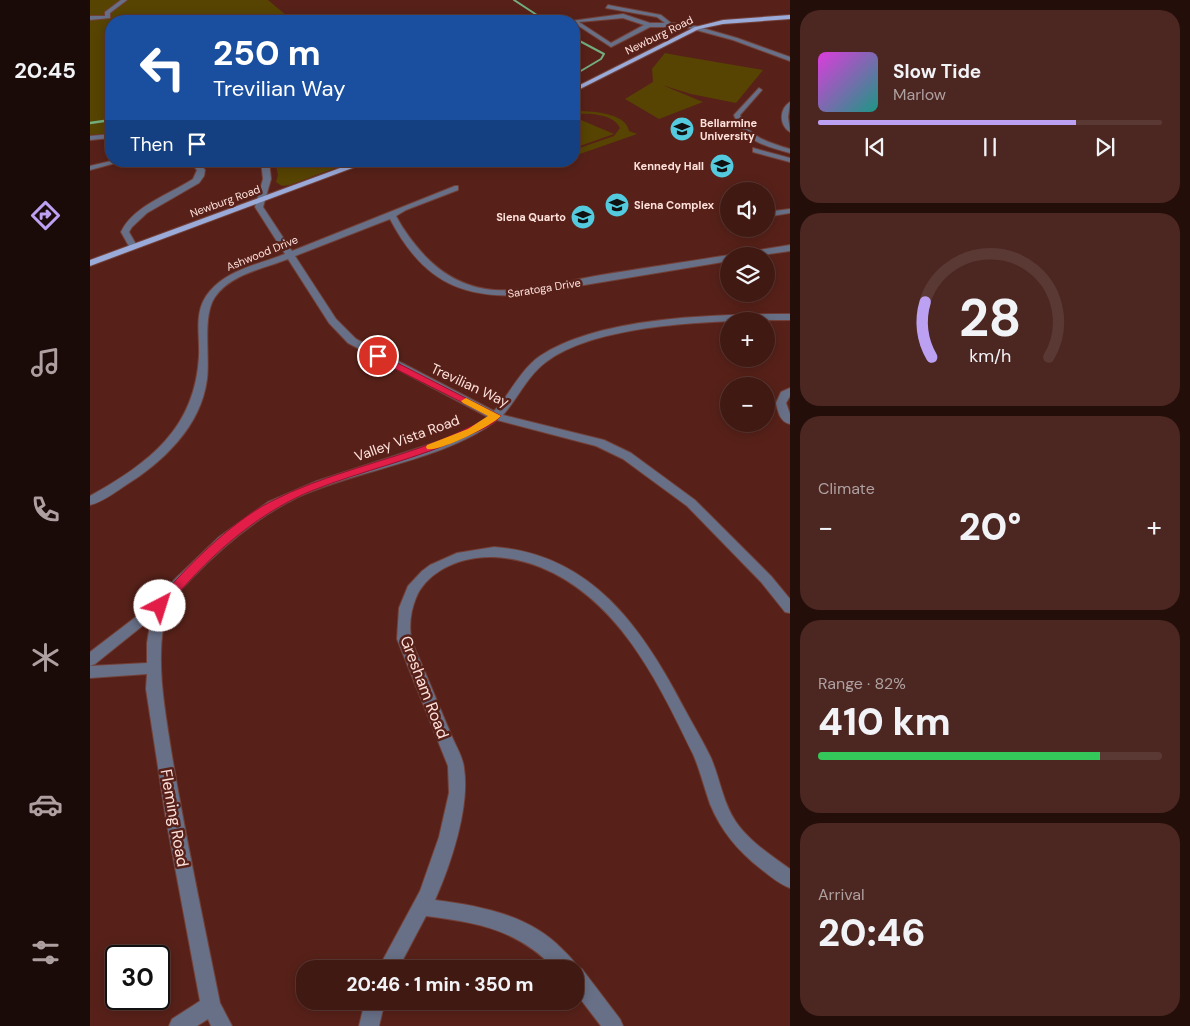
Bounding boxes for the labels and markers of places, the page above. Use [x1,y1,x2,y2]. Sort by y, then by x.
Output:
school or university icon: Bellarmine University [669,116,695,142]
place label: Bellarmine University [700,116,758,143]
school or university icon: Kennedy Hall [709,153,735,179]
place label: Kennedy Hall [634,159,704,173]
school or university icon: Siena Complex [604,192,630,218]
place label: Siena Complex [634,198,715,212]
school or university icon: Siena Quarto [570,204,596,230]
place label: Siena Quarto [496,210,566,224]
pin [357,335,399,377]

